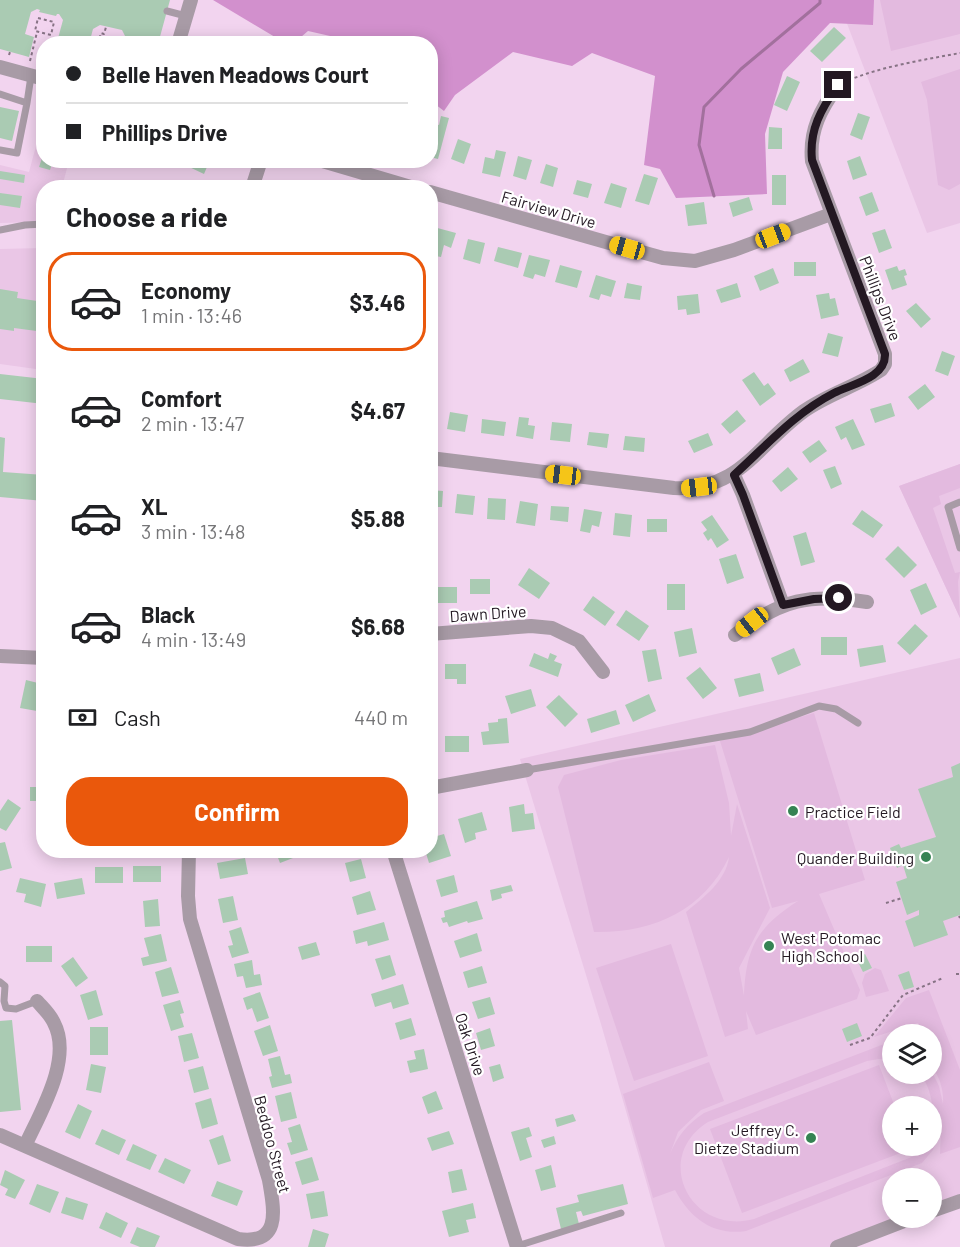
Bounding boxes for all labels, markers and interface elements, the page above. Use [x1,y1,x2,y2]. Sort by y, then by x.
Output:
text: Belle Haven Meadows Court [102,61,369,87]
route end [824,71,851,98]
text: Phillips Drive [102,119,227,145]
street label: Fairview Drive [500,186,598,232]
text: Choose a ride [66,200,228,232]
car [753,221,793,251]
car [607,234,647,262]
street label: Phillips Drive [856,253,906,343]
icon: car [69,275,123,329]
text: Economy [141,277,231,303]
text: $3.46 [349,289,405,315]
text: 1 min · 13:46 [141,303,242,327]
icon: car [69,383,123,437]
text: Comfort [141,385,222,411]
text: $4.67 [350,397,405,423]
text: 2 min · 13:47 [141,411,244,435]
car [544,464,582,486]
car [680,476,718,498]
icon: car [69,491,123,545]
text: XL [141,493,167,519]
text: $5.88 [351,505,405,531]
text: 3 min · 13:48 [141,519,245,543]
route start [825,584,852,611]
icon: car [69,599,123,653]
text: Black [141,601,195,627]
street label: Dawn Drive [449,601,527,625]
car [732,604,772,640]
text: $6.68 [351,613,405,639]
text: 4 min · 13:49 [141,627,246,651]
icon: cash [66,701,99,734]
text: Cash [114,704,161,730]
text: 440 m [354,705,408,729]
button: Confirm [66,777,408,846]
place label: Practice Field [805,802,901,821]
marker: Practice Field [786,804,800,818]
place label: Quander Building [797,848,914,867]
marker: Quander Building [919,850,933,864]
place label: West Potomac High School [781,928,881,965]
marker: West Potomac High School [762,939,776,953]
street label: Oak Drive [452,1010,490,1078]
map controls [882,1024,942,1228]
button: layers [882,1024,942,1084]
street label: Beddoo Street [251,1093,295,1195]
button: + [882,1096,942,1156]
place label: Jeffrey C. Dietze Stadium [694,1120,799,1157]
marker: Jeffrey C. Dietze Stadium [804,1131,818,1145]
button: − [882,1168,942,1228]

